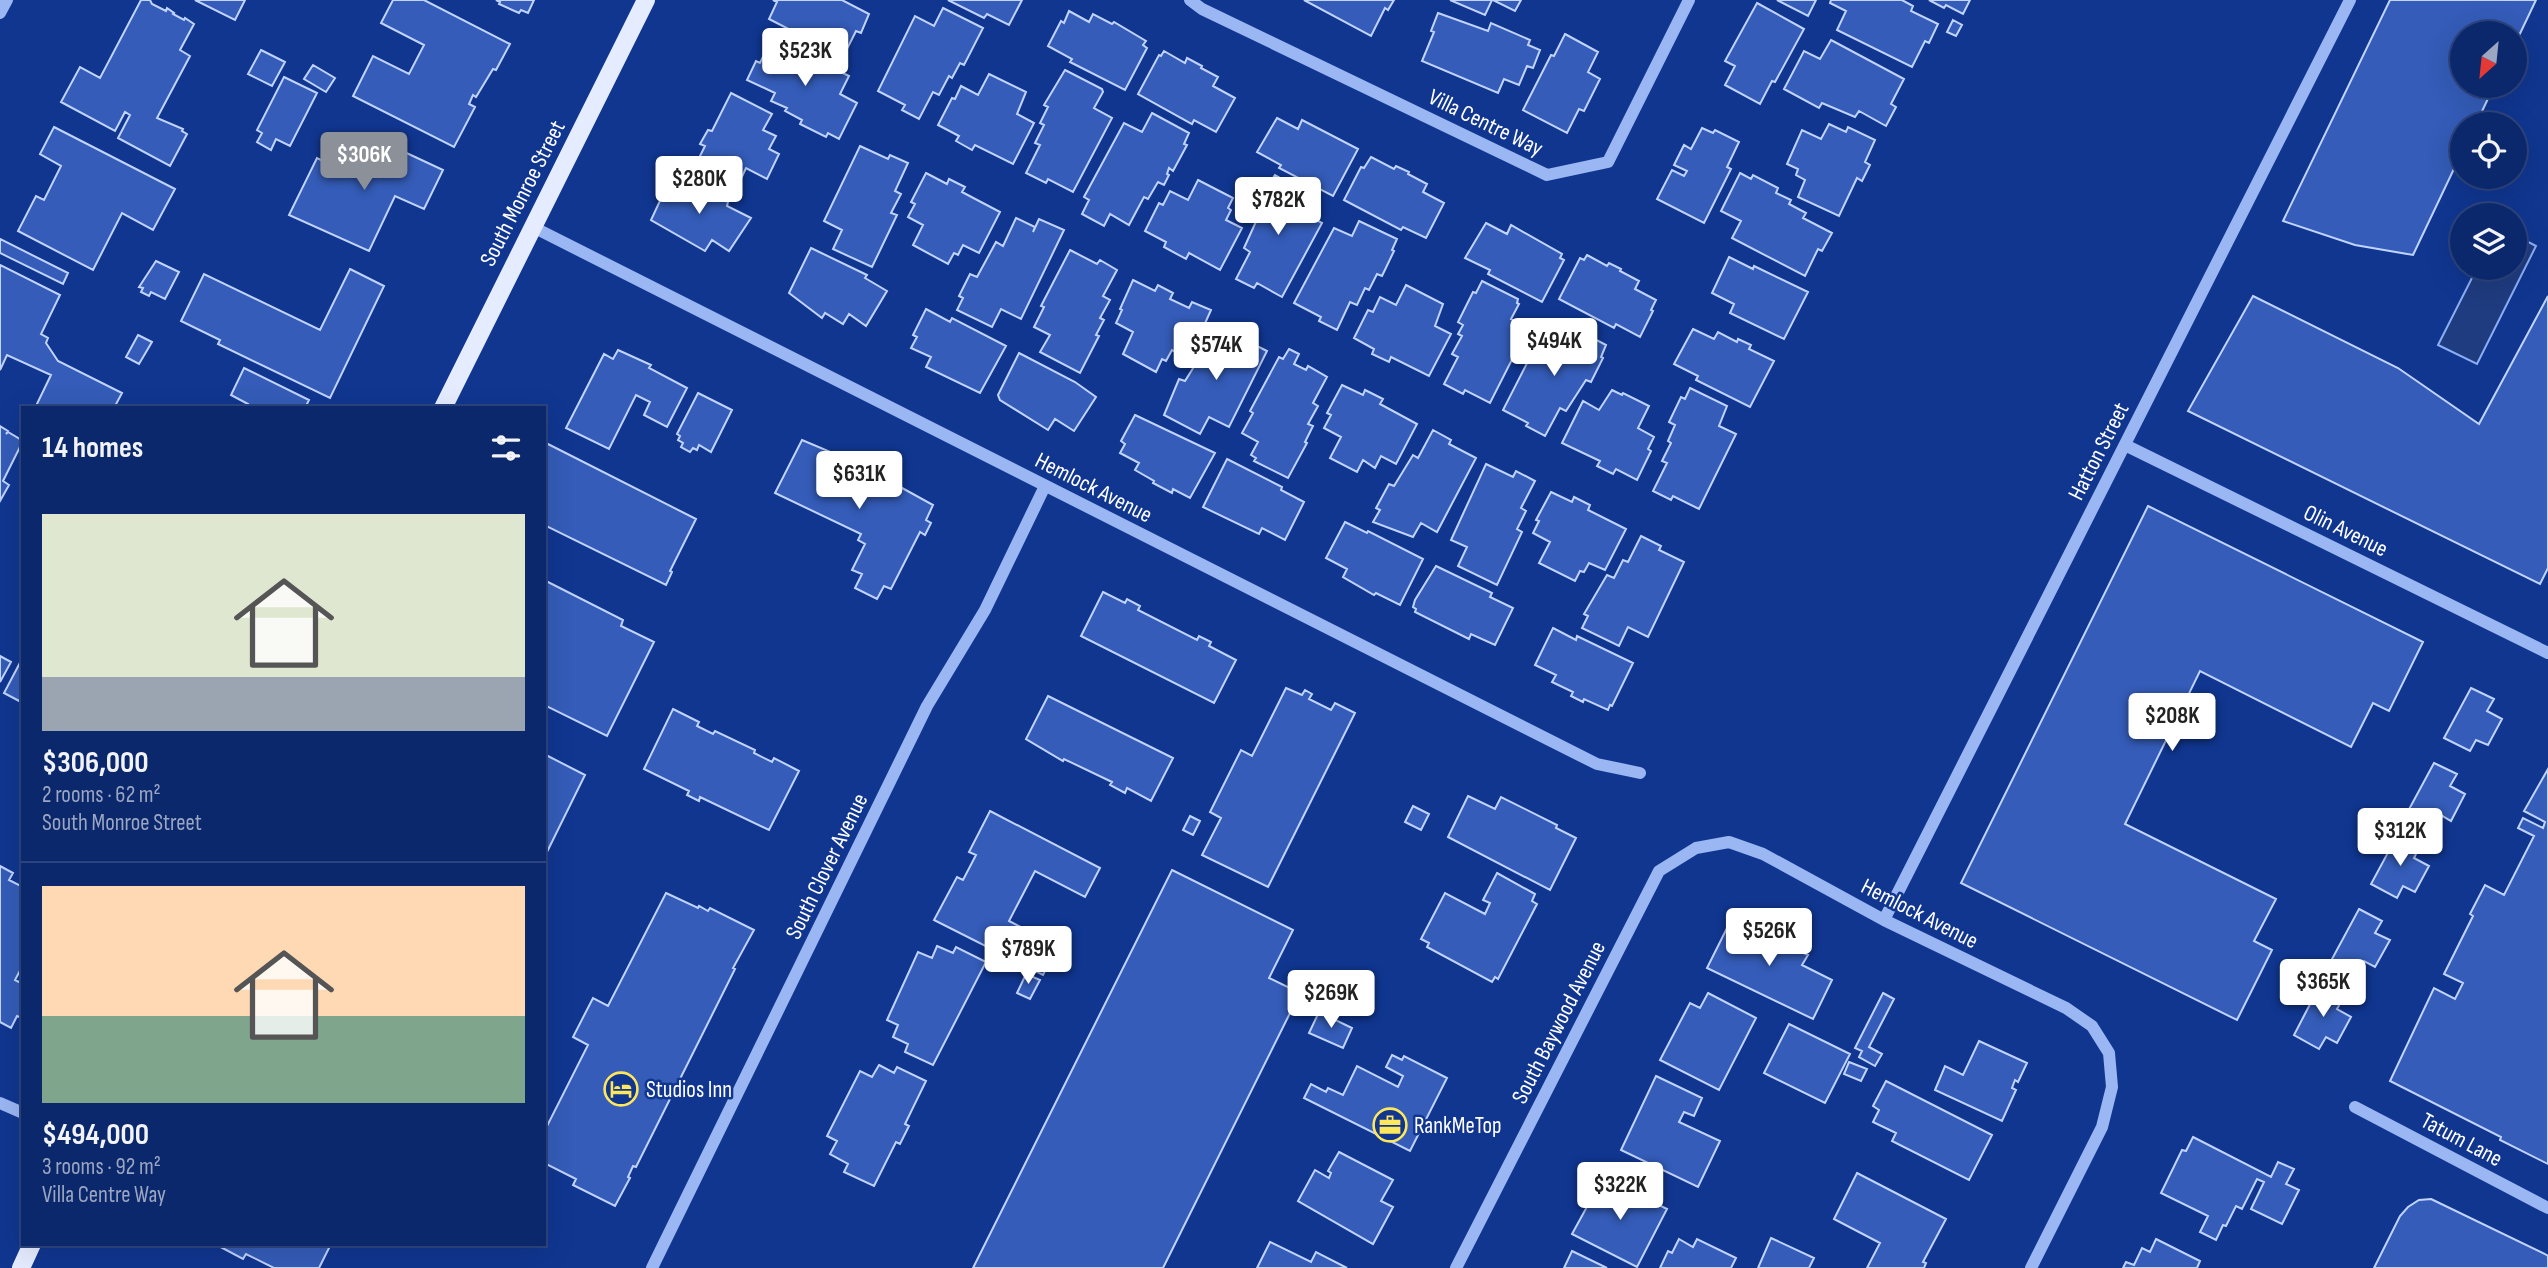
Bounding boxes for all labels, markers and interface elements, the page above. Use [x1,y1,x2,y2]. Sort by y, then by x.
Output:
north arrow [2450,21,2527,98]
map controls [2450,21,2527,280]
pin: $523K [756,28,854,88]
text: $523K [778,37,832,65]
street label: Villa Centre Way [1424,83,1548,163]
button: locate [2450,112,2527,189]
street label: South Monroe Street [474,116,572,271]
pin: $306K [315,132,413,192]
text: $306K [336,141,392,169]
pin: $280K [650,156,748,216]
text: $280K [672,165,726,193]
pin: $782K [1229,177,1327,237]
text: $782K [1251,186,1305,214]
button: layers [2450,203,2527,280]
pin: $494K [1505,318,1603,378]
pin: $574K [1167,322,1265,382]
text: $494K [1526,327,1582,355]
text: $574K [1190,331,1242,359]
street label: Hatton Street [2062,398,2135,505]
icon: filters [487,429,525,467]
text: 14 homes [42,430,143,466]
street label: Hemlock Avenue [1030,446,1157,529]
pin: $631K [810,452,908,511]
text: $631K [832,460,886,488]
street label: Olin Avenue [2299,499,2392,563]
icon: home [221,560,347,686]
pin: $208K [2123,694,2221,753]
text: $208K [2145,702,2199,730]
text: $306,000 [42,745,148,781]
text: 2 rooms · 62 m² [42,781,161,809]
street label: South Clover Avenue [780,789,874,944]
pin: $312K [2351,808,2449,868]
text: South Monroe Street [42,809,202,837]
text: $312K [2374,817,2426,845]
street label: Hemlock Avenue [1856,872,1983,955]
pin: $526K [1720,908,1818,968]
text: $526K [1742,917,1796,945]
pin: $789K [979,926,1077,986]
icon: home [221,932,347,1058]
text: $789K [1001,935,1055,963]
street label: South Baywood Avenue [1506,936,1612,1108]
pin: $365K [2274,960,2372,1019]
text: $365K [2296,968,2350,996]
pin: $269K [1282,970,1380,1030]
text: $269K [1304,979,1358,1007]
hotel icon: Studios Inn [602,1070,640,1108]
place label: Studios Inn [646,1076,732,1104]
office icon: RankMeTop [1371,1106,1409,1144]
street label: Tatum Lane [2416,1107,2507,1173]
place label: RankMeTop [1414,1112,1502,1140]
text: $494,000 [42,1117,149,1153]
text: 3 rooms · 92 m² [42,1153,161,1181]
pin: $322K [1571,1162,1669,1222]
text: $322K [1593,1171,1647,1199]
text: Villa Centre Way [42,1181,166,1209]

